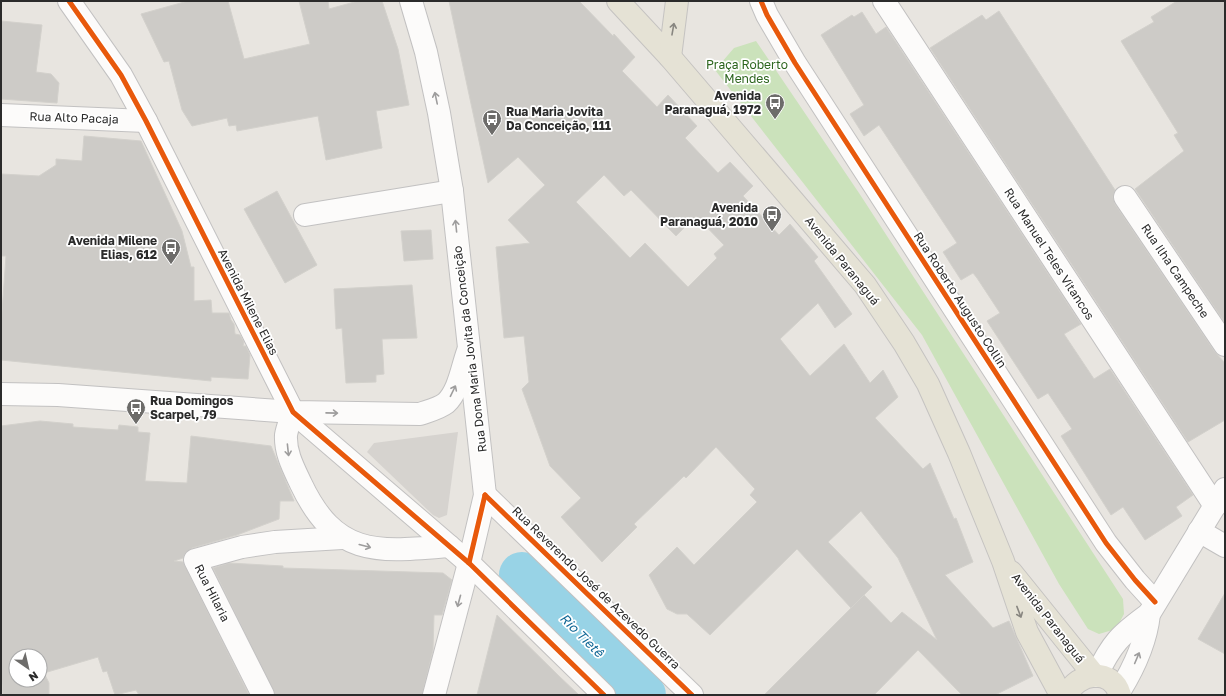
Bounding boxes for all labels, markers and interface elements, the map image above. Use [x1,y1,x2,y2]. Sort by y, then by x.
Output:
one-way arrow [669,23,677,36]
park label: Praça Roberto Mendes [706,57,788,86]
place label: Avenida Paranaguá, 1972 [665,88,761,117]
one-way arrow [431,91,439,104]
bus stop icon: Avenida Paranaguá, 1972 [764,92,786,120]
place label: Rua Maria Jovita Da Conceição, 111 [506,104,611,133]
street label: Rua Alto Pacaja [29,108,119,127]
bus stop icon: Rua Maria Jovita Da Conceição, 111 [481,108,503,136]
street label: Rua Manuel Teles Vitancos [1001,185,1098,322]
place label: Avenida Paranaguá, 2010 [660,200,758,229]
bus stop icon: Avenida Paranaguá, 2010 [761,204,783,232]
street label: Avenida Paranaguá [802,213,883,308]
one-way arrow [452,220,460,233]
street label: Rua Ilha Campeche [1138,221,1213,321]
street label: Rua Roberto Augusto Collin [911,229,1010,371]
place label: Avenida Milene Elias, 612 [68,233,157,262]
bus stop icon: Avenida Milene Elias, 612 [160,237,182,265]
street label: Rua Dona Maria Jovita da Conceição [449,245,490,453]
street label: Avenida Milene Elias [215,246,282,358]
one-way arrow [450,386,457,398]
place label: Rua Domingos Scarpel, 79 [150,393,234,422]
bus stop icon: Rua Domingos Scarpel, 79 [125,397,147,425]
one-way arrow [325,409,338,417]
one-way arrow [284,443,292,456]
street label: Rua Reverendo José de Azevedo Guerra [509,503,684,672]
one-way arrow [358,543,371,550]
street label: Rua Hilaria [192,561,233,624]
street label: Avenida Paranaguá [1009,570,1088,666]
one-way arrow [455,594,462,607]
one-way arrow [1016,605,1024,617]
water label: Rio Tietê [557,610,608,661]
north arrow [8,648,48,688]
one-way arrow [1134,652,1141,664]
text: N [27,669,41,684]

